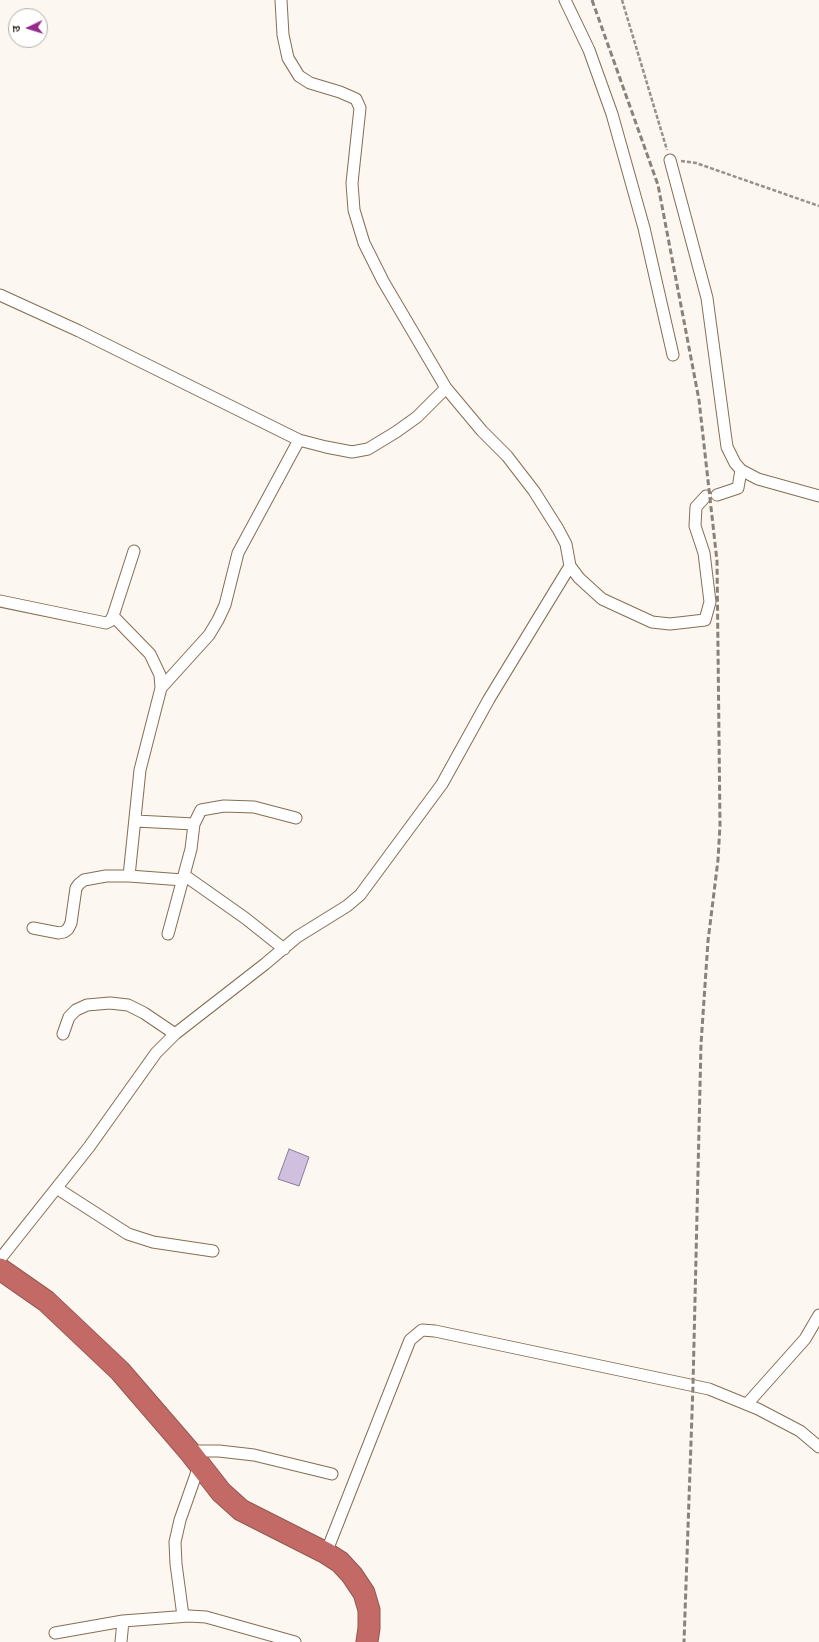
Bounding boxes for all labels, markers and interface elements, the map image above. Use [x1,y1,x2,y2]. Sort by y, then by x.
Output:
north arrow [8,8,48,48]
text: उ [9,25,24,33]

